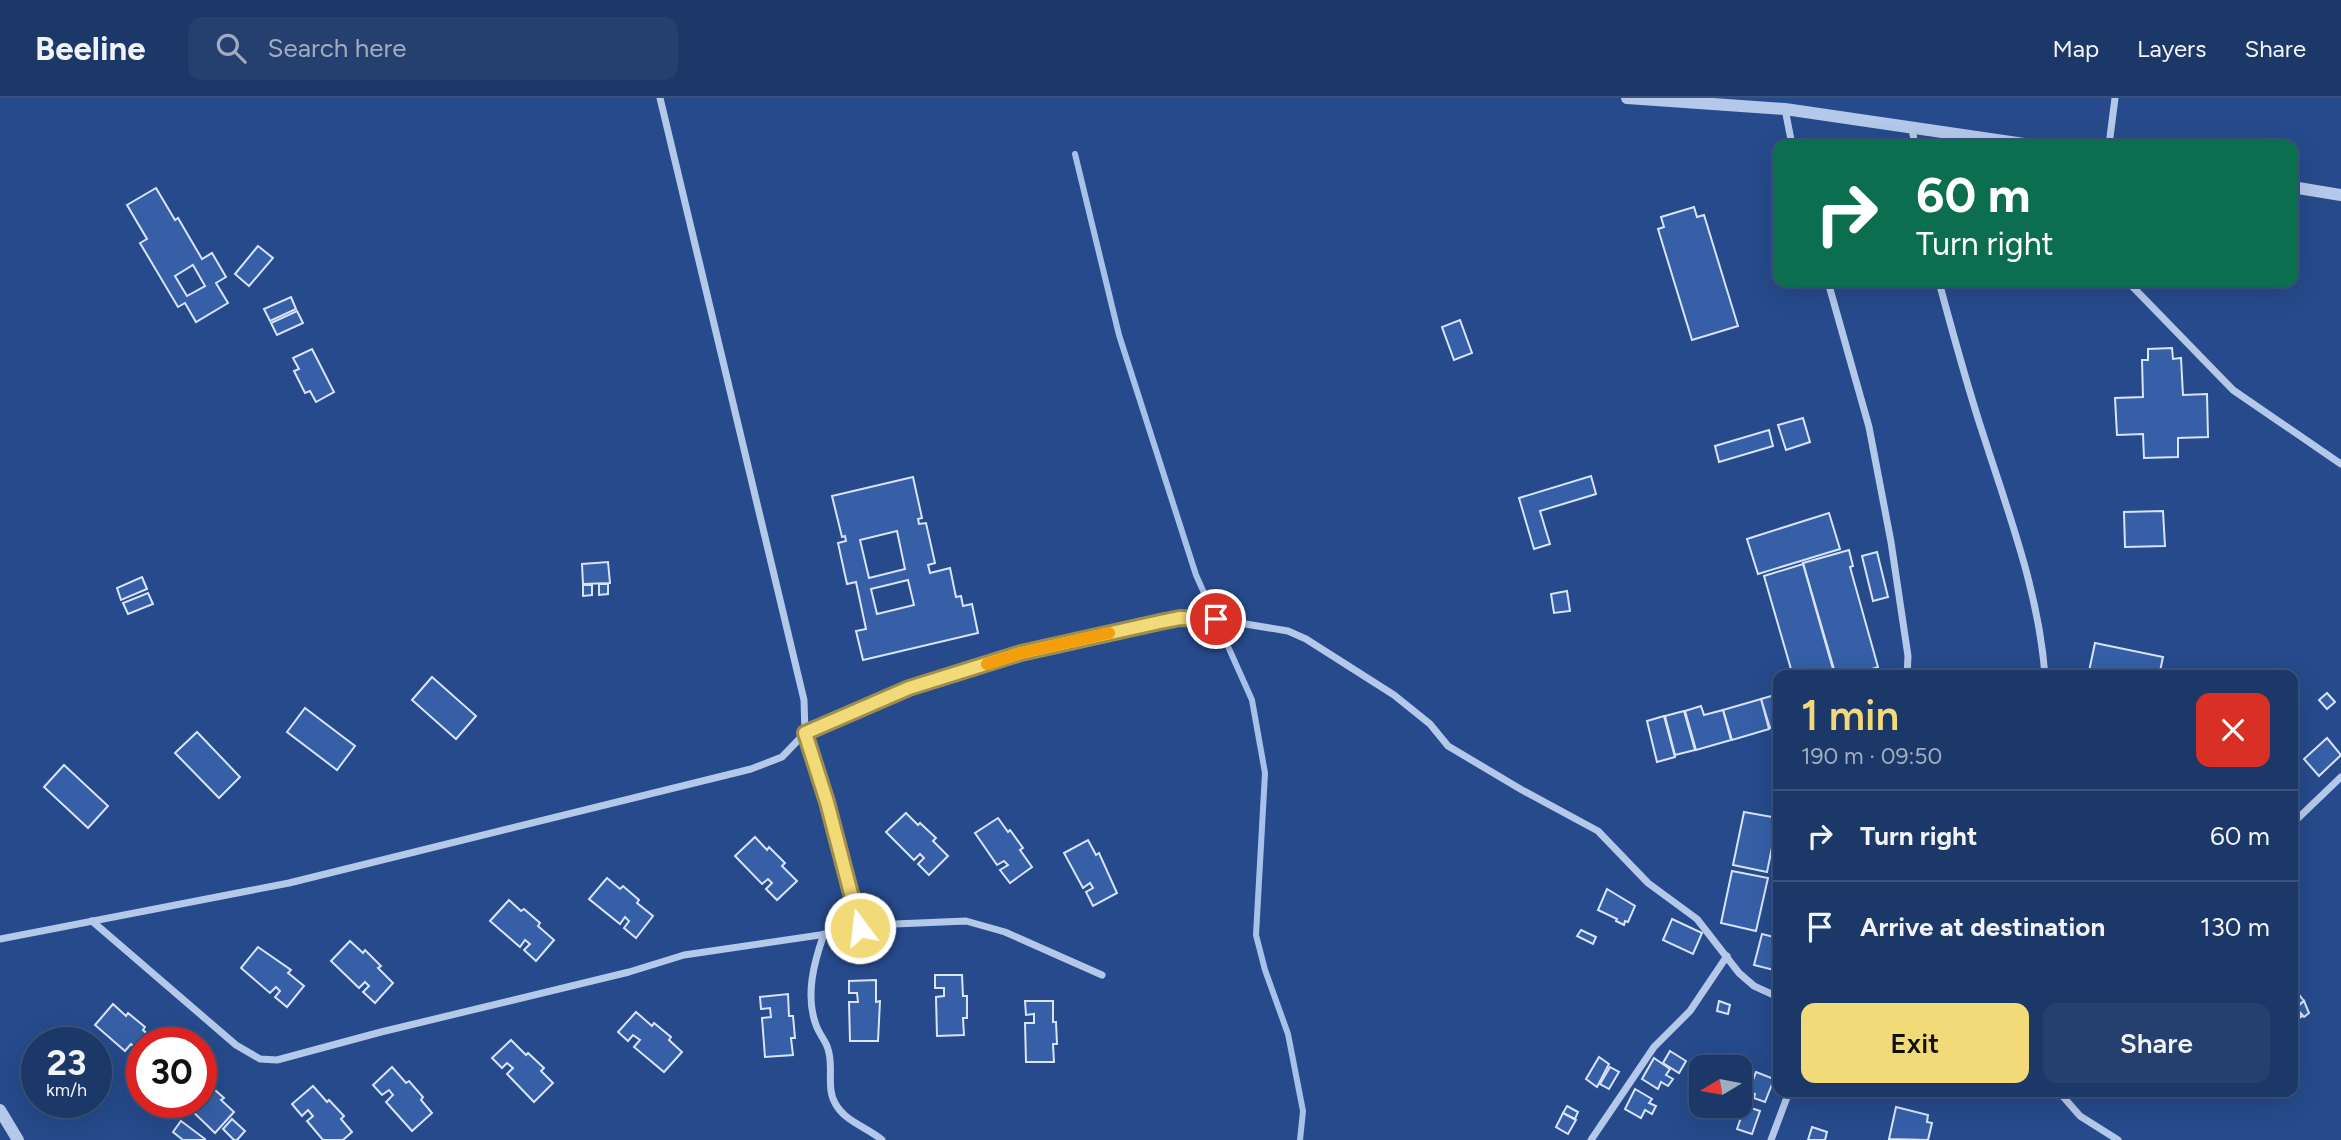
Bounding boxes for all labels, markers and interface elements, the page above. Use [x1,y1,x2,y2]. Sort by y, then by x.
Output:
search box [188,17,678,80]
text: Beeline [35,29,146,68]
icon: search [212,29,250,67]
text: Search here [268,32,406,64]
text: Map [2052,34,2099,63]
text: Layers [2137,34,2206,63]
text: Share [2244,34,2306,63]
text: 60 m [1916,165,2031,224]
icon: right [1801,168,1892,259]
text: Turn right [1916,225,2054,263]
pin [1186,589,1246,649]
icon: arrive [1197,600,1235,638]
text: 1 min [1801,690,1899,741]
button: close [2196,693,2270,767]
text: 190 m · 09:50 [1801,742,1942,770]
icon: right [1801,817,1839,855]
text: Turn right [1860,820,1977,852]
text: 60 m [2210,820,2270,852]
position arrow [823,891,897,965]
icon: arrive [1801,908,1839,946]
text: Arrive at destination [1860,911,2105,943]
text: 130 m [2200,911,2270,943]
button: Exit [1801,1003,2029,1083]
button: Share [2043,1003,2270,1083]
speed limit sign: 30 [126,1027,217,1118]
text: 23 [47,1042,86,1084]
north arrow [1689,1055,1752,1118]
map controls [1689,1055,1752,1118]
text: km/h [46,1079,87,1101]

